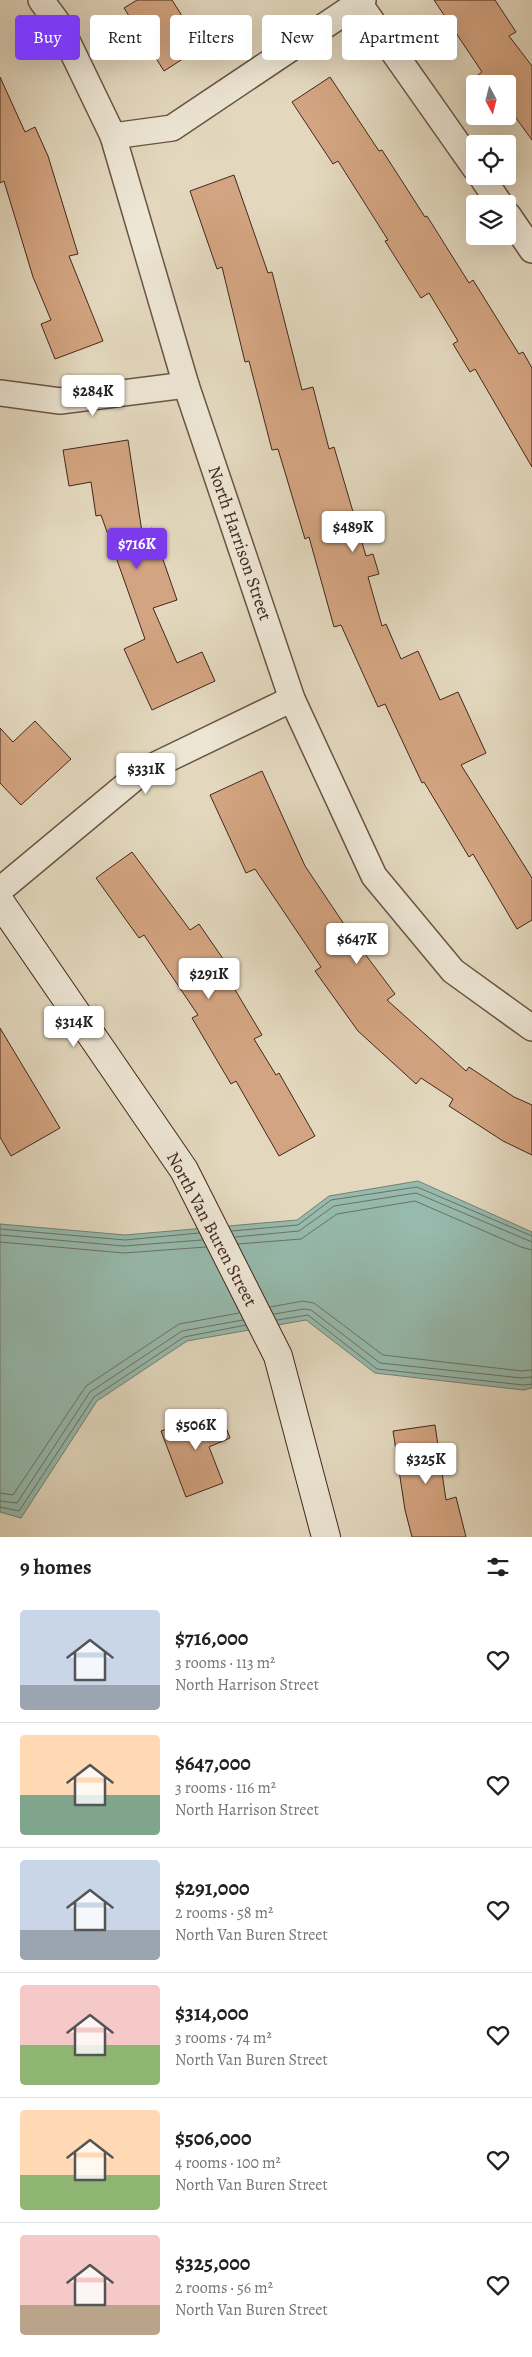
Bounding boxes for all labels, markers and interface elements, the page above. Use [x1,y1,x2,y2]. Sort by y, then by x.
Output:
chip: Buy [15,15,80,60]
chip: Rent [90,15,160,60]
chip: Filters [170,15,252,60]
chip: New [262,15,332,60]
chip: Apartment [342,15,457,60]
north arrow [466,75,516,125]
map controls [466,75,516,245]
button: locate [466,135,516,185]
button: layers [466,195,516,245]
pin: $284K [58,374,128,417]
text: $284K [73,380,113,402]
street label: North Harrison Street [202,463,278,624]
pin: $489K [318,510,388,553]
text: $489K [333,516,373,538]
pin: $716K [102,528,172,570]
text: $716K [118,533,156,555]
pin: $331K [111,752,181,795]
text: $331K [127,758,165,780]
pin: $647K [322,922,392,965]
text: $647K [337,928,377,950]
pin: $291K [174,958,244,1000]
text: $291K [190,963,228,985]
pin: $314K [39,1006,109,1048]
text: $314K [55,1011,93,1033]
street label: North Van Buren Street [161,1147,263,1311]
pin: $506K [161,1408,231,1451]
text: $506K [176,1414,216,1436]
pin: $325K [391,1442,461,1485]
text: $325K [406,1448,446,1470]
text: 9 homes [20,1553,91,1581]
icon: filters [484,1553,512,1581]
text: $716,000 [175,1624,248,1652]
icon: home [60,1630,120,1690]
icon: heart [484,1646,512,1674]
text: 3 rooms · 113 m² [175,1652,275,1674]
text: North Harrison Street [175,1674,319,1696]
text: $647,000 [175,1749,251,1777]
icon: home [60,1755,120,1815]
icon: heart [484,1771,512,1799]
text: 3 rooms · 116 m² [175,1777,276,1799]
text: North Harrison Street [175,1799,319,1821]
text: $291,000 [175,1874,250,1902]
icon: home [60,1880,120,1940]
icon: heart [484,1896,512,1924]
text: 2 rooms · 58 m² [175,1902,273,1924]
text: North Van Buren Street [175,1924,328,1946]
text: $314,000 [175,1999,249,2027]
icon: home [60,2005,120,2065]
icon: heart [484,2021,512,2049]
text: 3 rooms · 74 m² [175,2027,272,2049]
text: North Van Buren Street [175,2049,328,2071]
text: $506,000 [175,2124,251,2152]
icon: home [60,2130,120,2190]
icon: heart [484,2146,512,2174]
text: 4 rooms · 100 m² [175,2152,281,2174]
text: North Van Buren Street [175,2174,328,2196]
text: $325,000 [175,2249,250,2277]
icon: home [60,2255,120,2315]
icon: heart [484,2271,512,2299]
text: 2 rooms · 56 m² [175,2277,273,2299]
text: North Van Buren Street [175,2299,328,2321]

